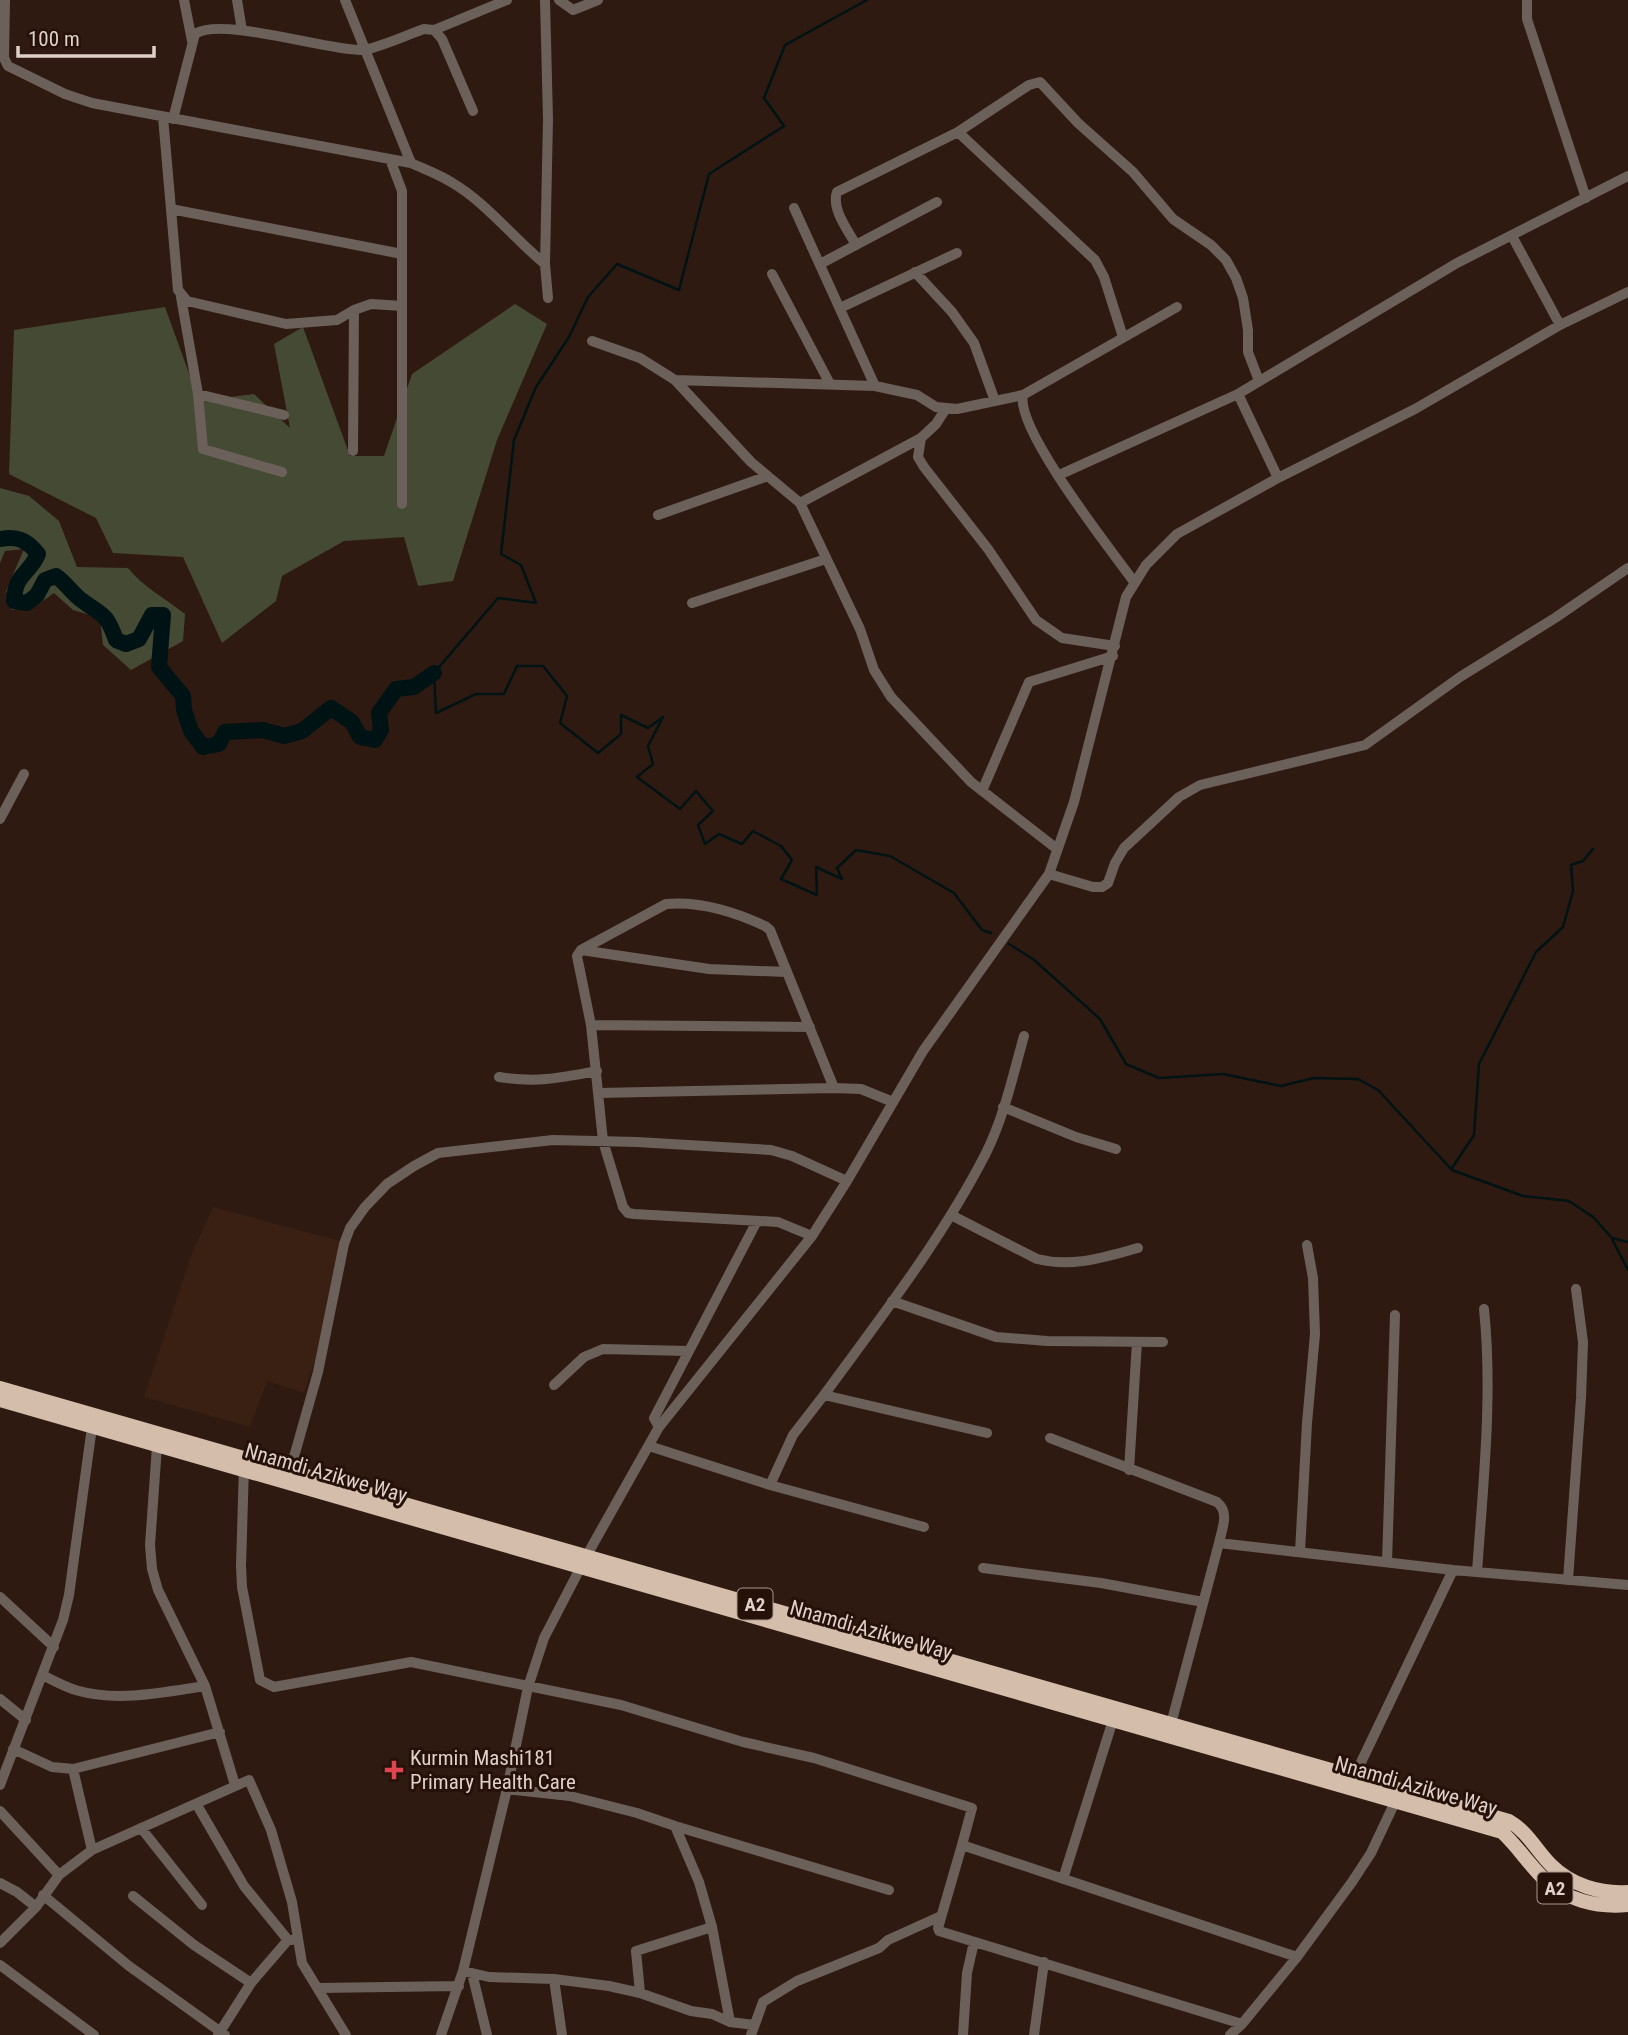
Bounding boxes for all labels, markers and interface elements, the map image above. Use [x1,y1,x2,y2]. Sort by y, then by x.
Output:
scale bar [18,14,154,58]
text: 100 m [28,27,80,51]
street label: Nnamdi Azikwe Way [242,1438,410,1508]
road number: A2 [738,1588,772,1620]
street label: Nnamdi Azikwe Way [787,1595,955,1665]
place label: Kurmin Mashi181 Primary Health Care [410,1746,576,1794]
street label: Nnamdi Azikwe Way [1332,1751,1500,1821]
marker: Kurmin Mashi181 Primary Health Care [384,1760,404,1780]
road number: A2 [1538,1872,1572,1904]

